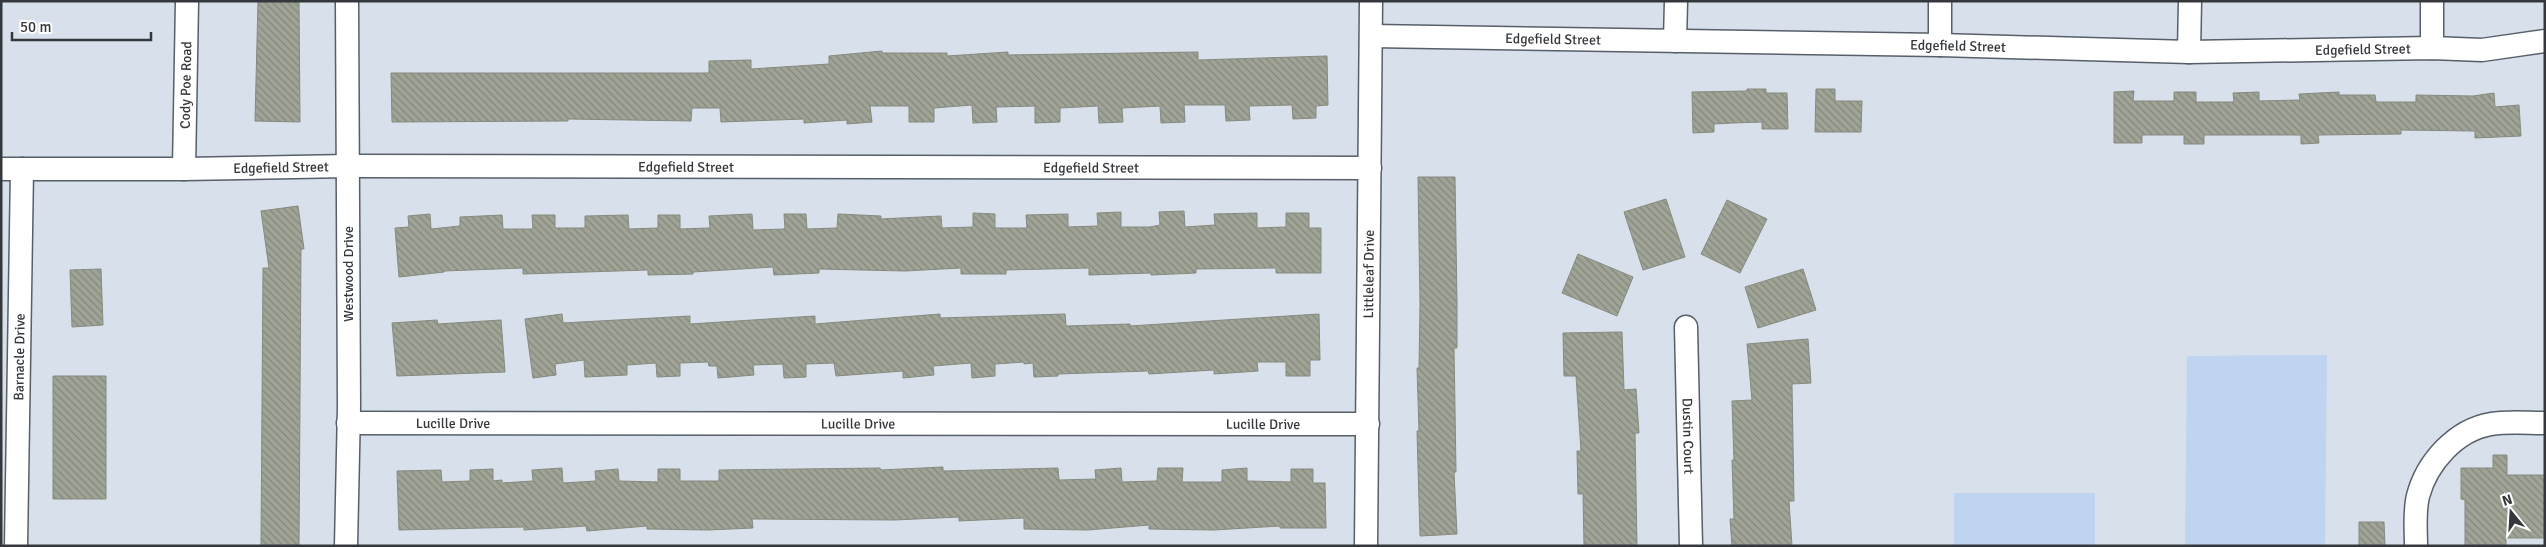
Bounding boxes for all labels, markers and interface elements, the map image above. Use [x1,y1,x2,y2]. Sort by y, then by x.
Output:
scale bar [12,10,151,42]
text: 50 m [20,18,51,36]
street label: Edgefield Street [1505,30,1601,49]
street label: Edgefield Street [1910,37,2006,56]
street label: Edgefield Street [2315,40,2411,59]
street label: Cody Poe Road [177,41,195,129]
street label: Edgefield Street [233,158,329,177]
street label: Edgefield Street [638,159,734,176]
street label: Edgefield Street [1043,159,1139,177]
street label: Westwood Drive [340,226,357,322]
street label: Littleleaf Drive [1360,230,1378,319]
street label: Barnacle Drive [10,313,29,401]
street label: Dustin Court [1679,398,1697,474]
street label: Lucille Drive [416,415,490,432]
street label: Lucille Drive [821,415,895,433]
street label: Lucille Drive [1226,416,1300,433]
north arrow [2486,487,2536,537]
text: N [2500,491,2514,510]

